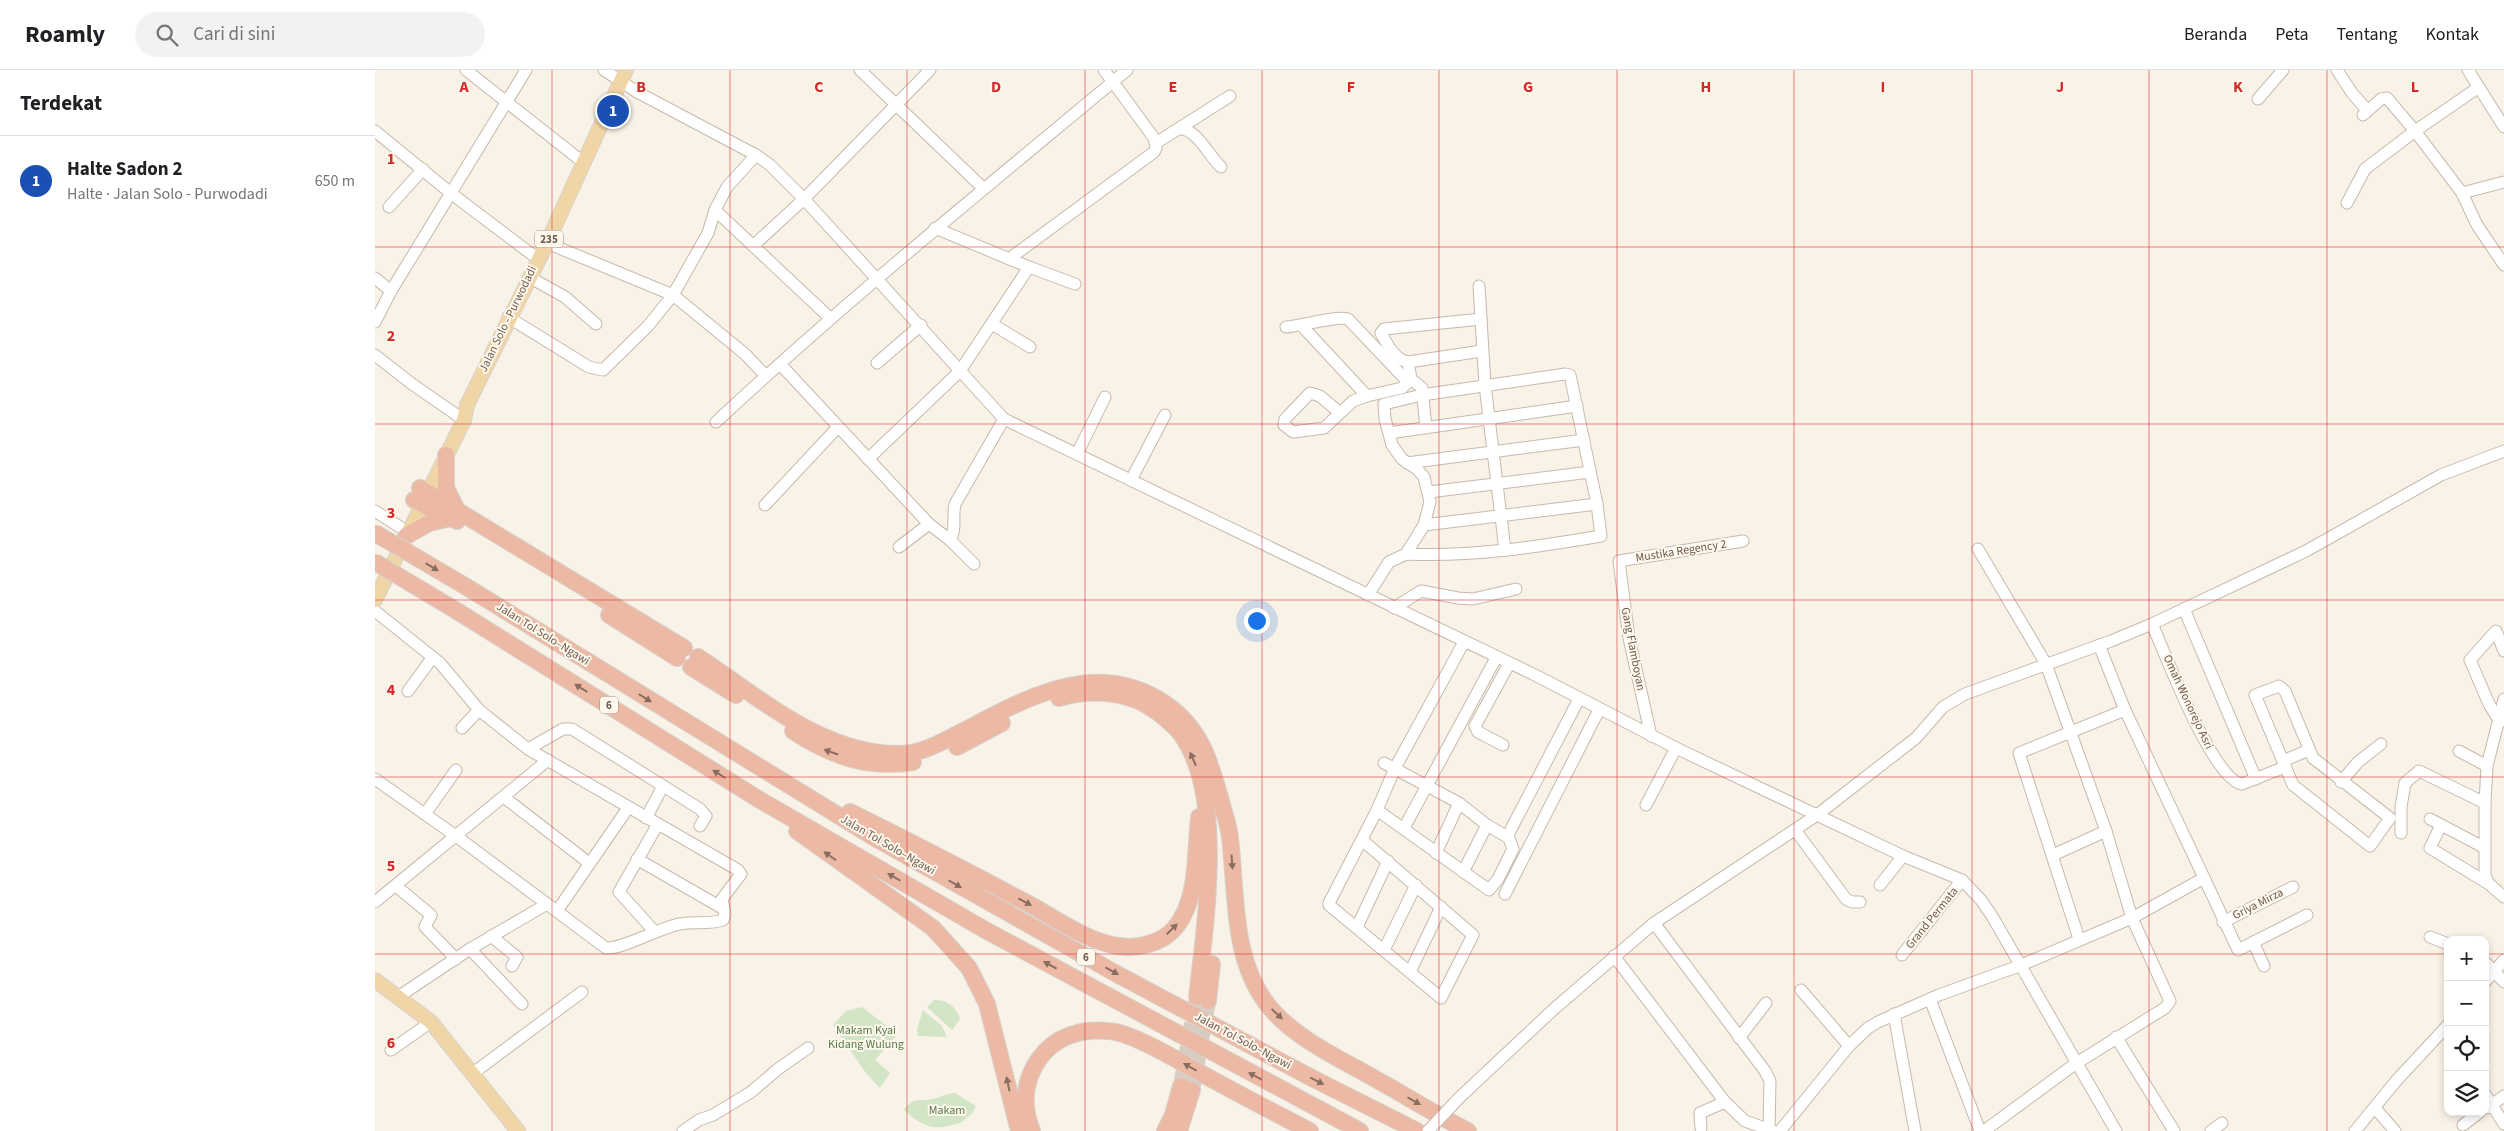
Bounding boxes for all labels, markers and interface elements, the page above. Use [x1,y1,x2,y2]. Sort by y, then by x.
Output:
search box [135,12,485,57]
text: Roamly [25,17,105,52]
icon: search [153,21,181,49]
text: Cari di sini [193,21,275,48]
text: Beranda [2184,22,2247,47]
text: Peta [2275,22,2308,47]
text: Tentang [2336,22,2397,47]
text: Kontak [2425,22,2479,47]
text: A [458,76,469,98]
text: B [636,76,646,98]
text: C [814,76,824,98]
text: D [991,76,1001,98]
text: E [1169,76,1177,98]
text: F [1347,76,1355,98]
text: G [1523,76,1533,98]
text: H [1701,76,1711,98]
text: I [1881,76,1885,98]
text: J [2056,76,2064,98]
text: K [2233,76,2243,98]
text: L [2411,76,2419,98]
text: Terdekat [20,88,102,118]
pin: 1 [597,92,629,130]
text: 1 [387,148,395,170]
text: Halte Sadon 2 [67,156,183,183]
text: 1 [32,170,40,192]
text: 650 m [315,170,355,192]
text: Halte · Jalan Solo - Purwodadi [67,183,268,205]
road number: 235 [535,230,563,248]
street label: Jalan Solo - Purwodadi [475,263,541,375]
text: 2 [387,325,395,347]
text: 3 [387,502,395,524]
street label: Mustika Regency 2 [1634,535,1728,567]
one-way arrow [426,562,439,571]
street label: Jalan Tol Solo–Ngawi [493,598,593,670]
street label: Gang Flamboyan [1617,606,1649,692]
your location [1244,608,1270,634]
street label: Omah Wonorejo Asri [2159,652,2217,752]
text: 4 [387,679,396,701]
one-way arrow [574,683,587,693]
one-way arrow [639,693,652,703]
road number: 6 [600,696,618,714]
one-way arrow [823,748,838,756]
one-way arrow [1189,752,1197,766]
one-way arrow [712,770,725,779]
street label: Jalan Tol Solo–Ngawi [837,811,939,879]
one-way arrow [823,851,837,861]
one-way arrow [1228,854,1236,870]
text: 5 [387,855,395,877]
one-way arrow [887,872,900,881]
one-way arrow [949,879,962,888]
street label: Grand Permata [1902,883,1962,953]
street label: Griya Mirza [2230,884,2286,924]
one-way arrow [1018,898,1032,906]
one-way arrow [1165,923,1177,935]
map controls [2444,936,2489,1116]
button: + [2444,936,2489,981]
road number: 6 [1077,949,1095,966]
one-way arrow [1044,961,1057,970]
one-way arrow [1105,967,1120,975]
button: − [2444,981,2489,1026]
street label: Jalan Tol Solo–Ngawi [1192,1008,1294,1074]
one-way arrow [1271,1008,1283,1020]
park label: Makam Kyai Kidang Wulung [828,1022,904,1053]
button: locate [2444,1026,2489,1071]
text: 6 [387,1032,395,1054]
one-way arrow [1183,1062,1196,1071]
button: layers [2444,1071,2489,1116]
one-way arrow [1248,1072,1262,1080]
one-way arrow [1003,1075,1011,1091]
one-way arrow [1310,1077,1325,1085]
one-way arrow [1407,1096,1421,1105]
park label: Makam [929,1102,965,1119]

